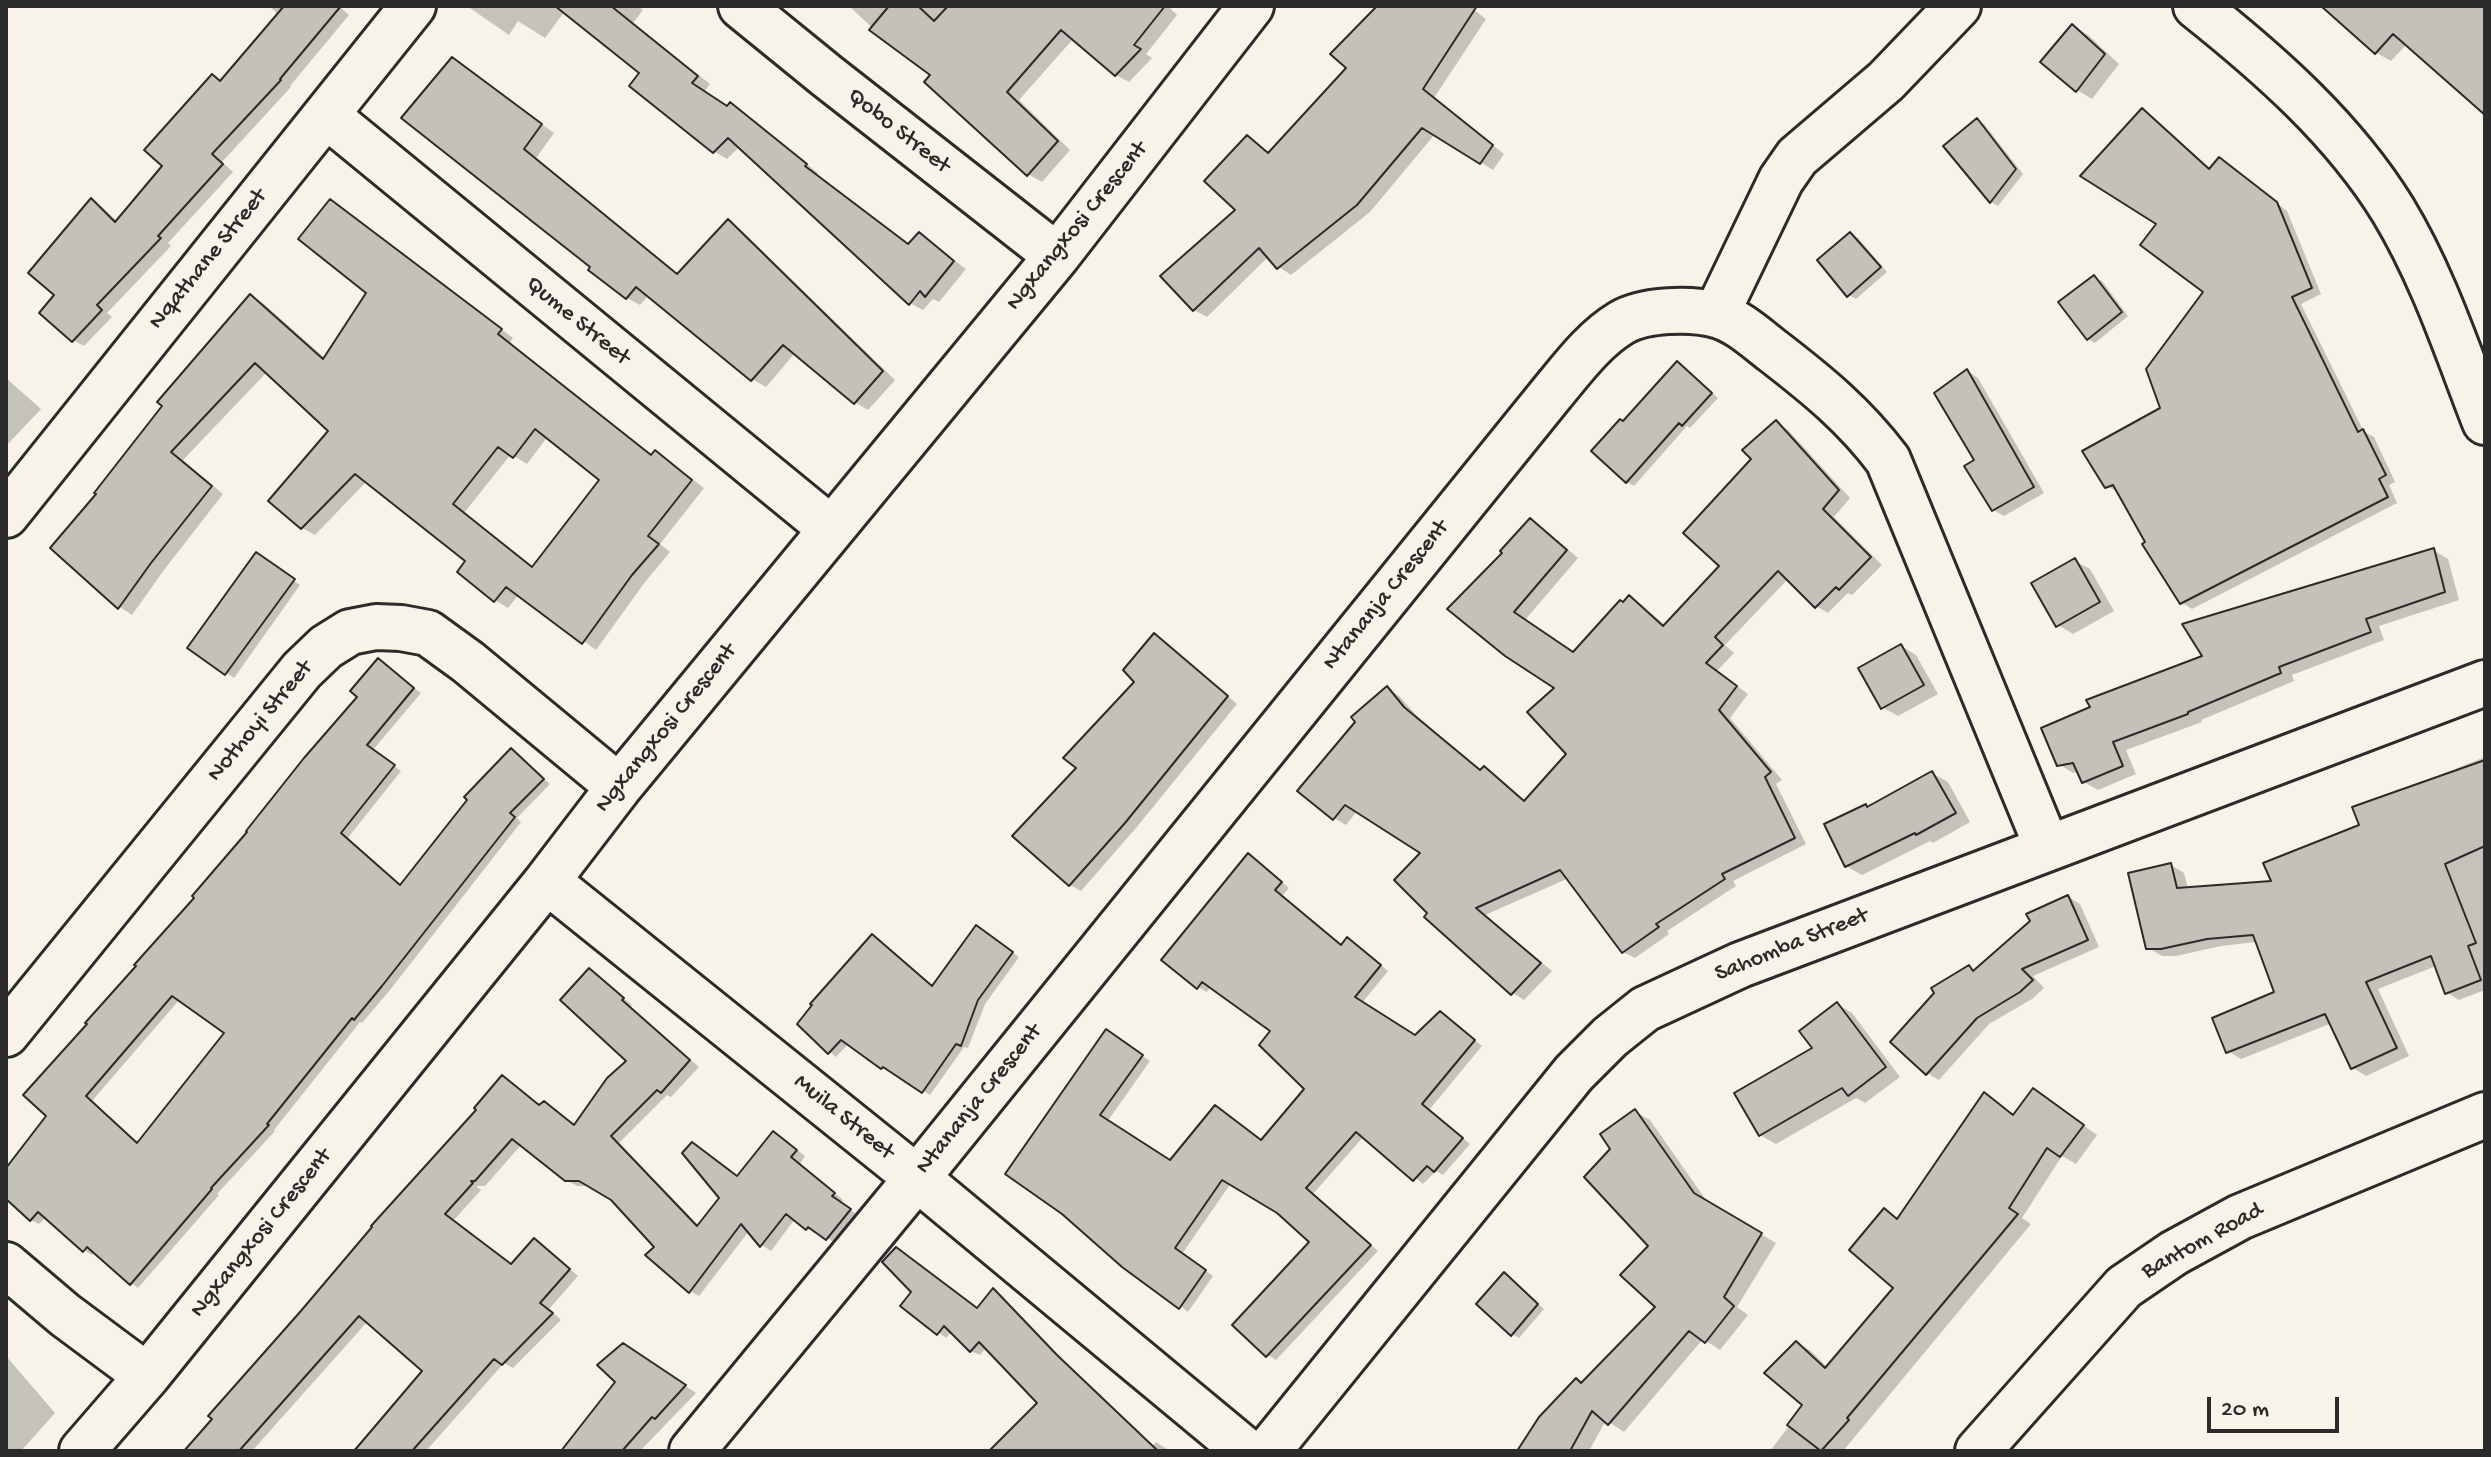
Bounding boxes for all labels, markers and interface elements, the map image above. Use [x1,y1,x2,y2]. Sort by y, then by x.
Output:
street label: Qobo Street [841,83,955,181]
street label: Ngxangxosi Crescent [1001,136,1155,318]
street label: Nqathane Street [143,184,275,336]
street label: Qume Street [519,271,635,373]
street label: Ntananja Crescent [1317,515,1457,677]
street label: Ngxangxosi Crescent [590,638,744,820]
street label: Nothoyi Street [202,655,320,789]
street label: Sahomba Street [1711,902,1873,990]
street label: Ntananja Crescent [910,1019,1050,1181]
street label: Muila Street [787,1069,899,1167]
street label: Ngxangxosi Crescent [185,1143,339,1325]
street label: Bantom Road [2137,1197,2269,1287]
scale bar [2211,1381,2343,1431]
text: 20 m [2221,1396,2269,1425]

